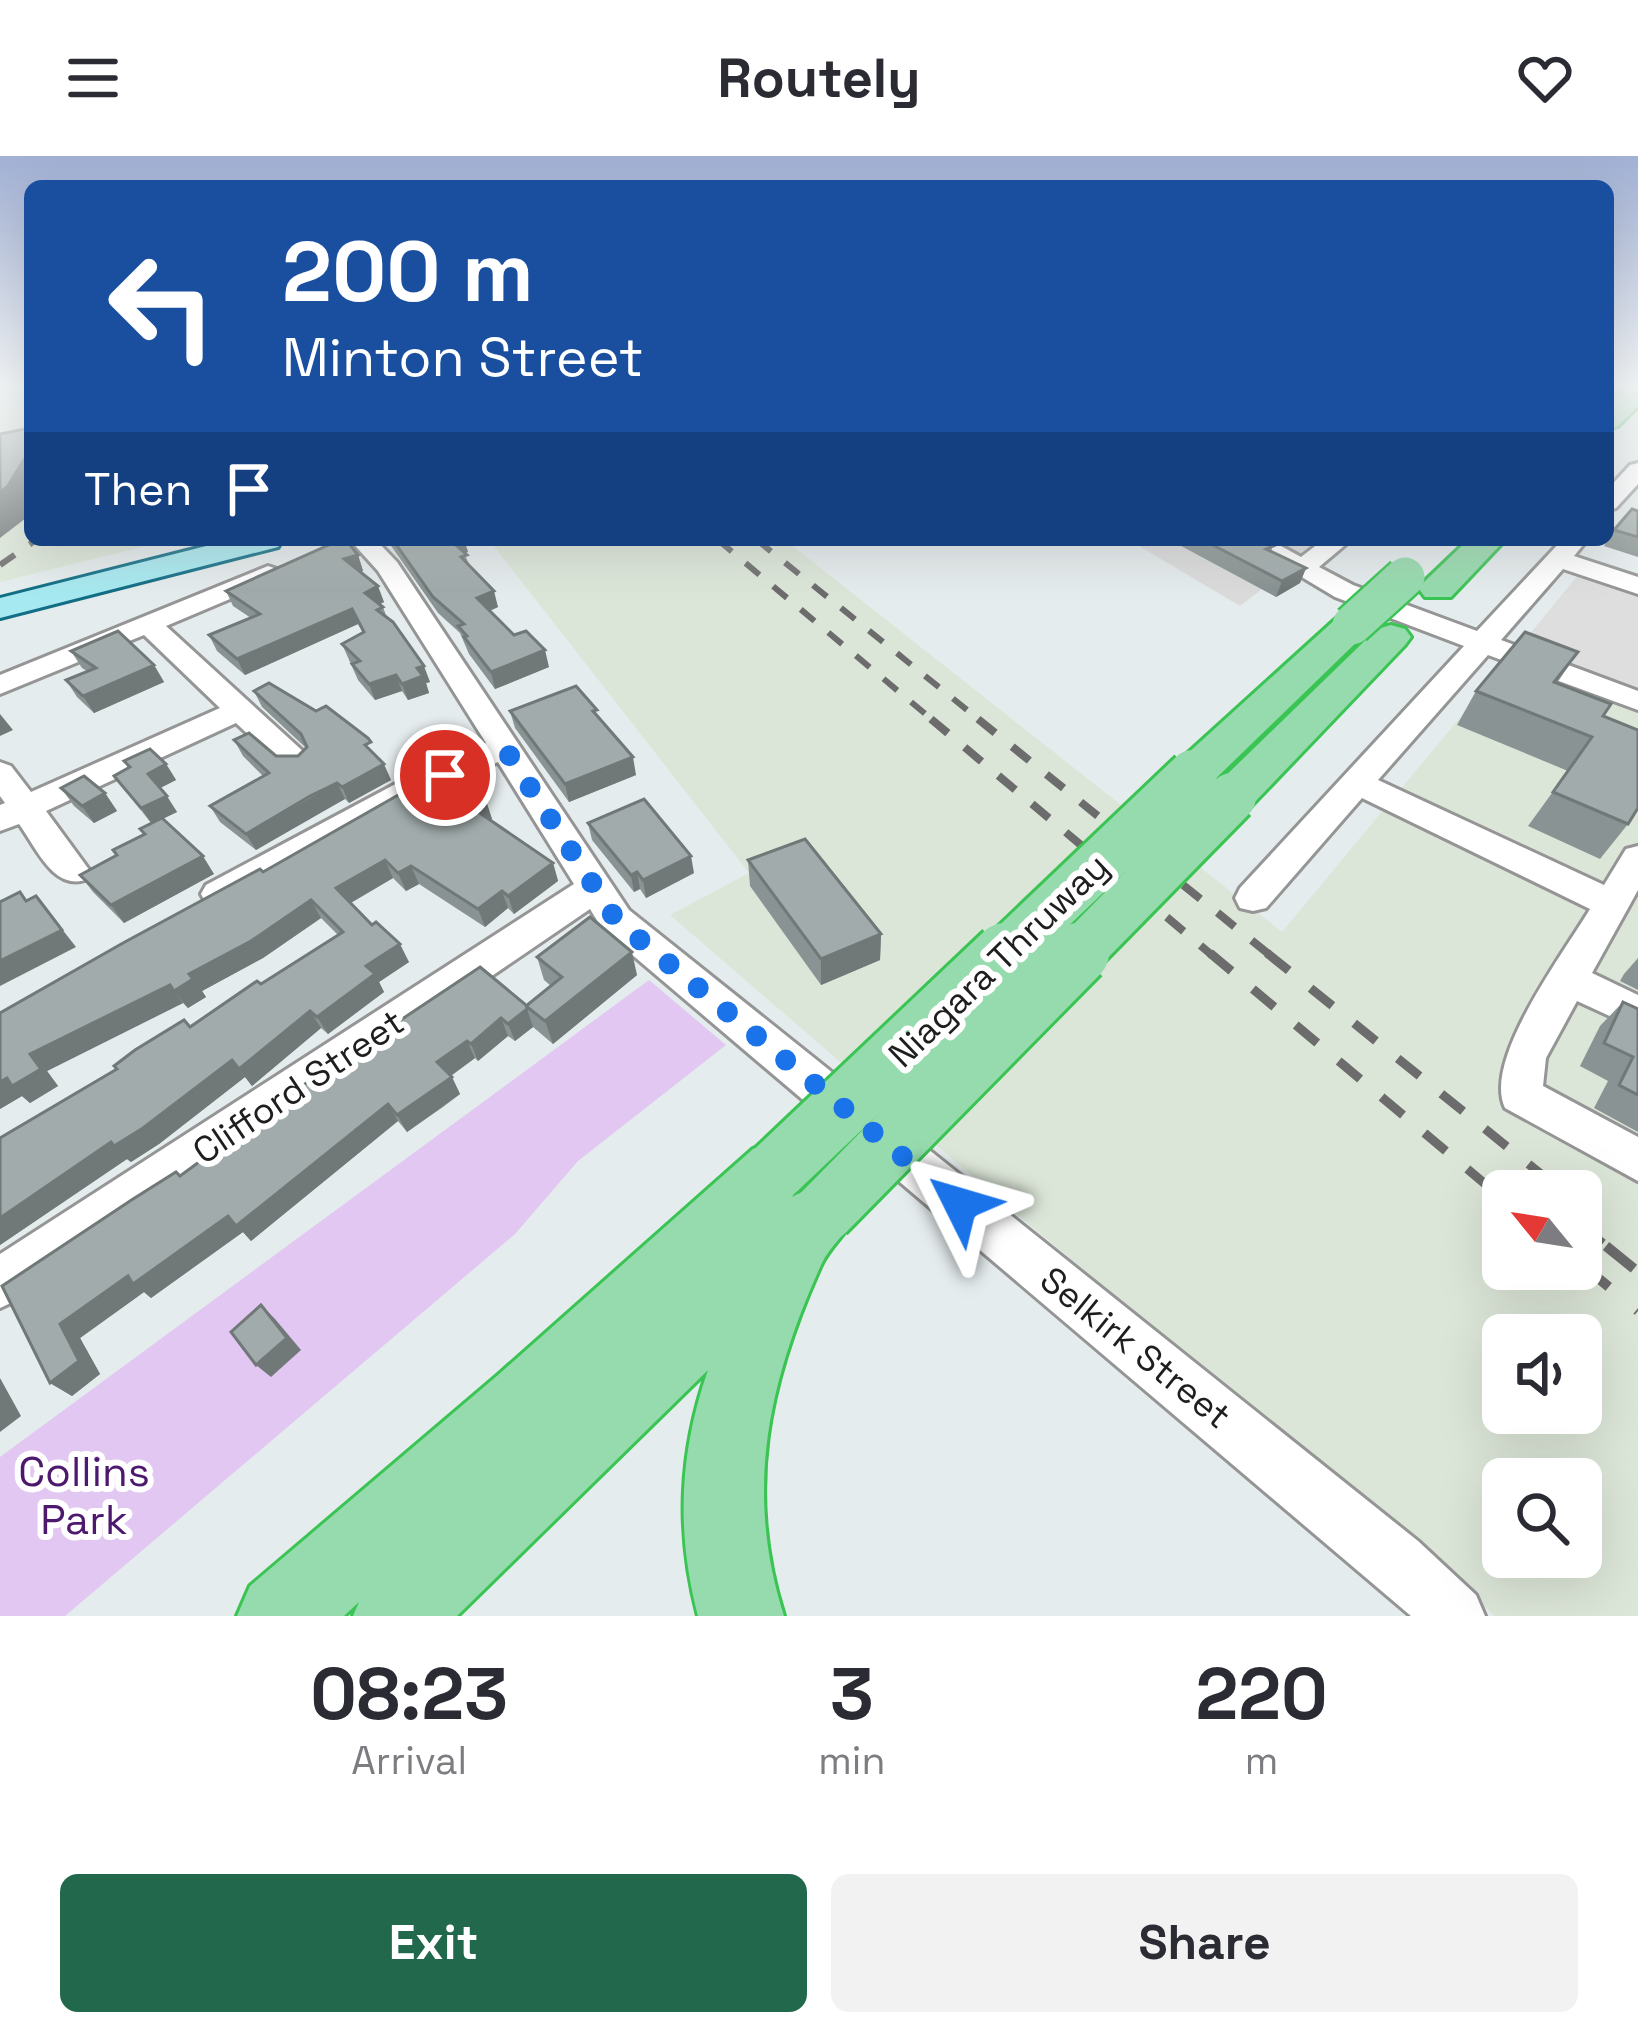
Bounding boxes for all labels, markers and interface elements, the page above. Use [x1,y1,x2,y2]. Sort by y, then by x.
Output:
text: Routely [718,44,920,113]
icon: menu [60,45,126,111]
icon: heart [1512,45,1578,111]
text: 200 m [282,218,534,326]
icon: left [84,228,240,384]
text: Minton Street [282,323,644,392]
icon: arrive [216,456,282,522]
text: Then [84,461,192,518]
pin [394,724,496,826]
icon: arrive [412,742,478,808]
street label: Niagara Thruway [879,844,1118,1077]
street label: Clifford Street [184,999,413,1174]
position arrow [897,1141,1023,1267]
north arrow [1482,1170,1602,1290]
map controls [1482,1170,1602,1578]
street label: Selkirk Street [1031,1257,1240,1439]
button: sound [1482,1314,1602,1434]
park label: Collins Park [18,1445,150,1546]
button: search [1482,1458,1602,1578]
text: 08:23 [310,1648,508,1740]
text: 3 [830,1648,874,1740]
text: 220 [1196,1648,1328,1740]
text: Arrival [351,1736,467,1785]
text: min [818,1736,885,1785]
text: m [1245,1736,1278,1785]
button: Exit [60,1874,807,2012]
button: Share [831,1874,1578,2012]

